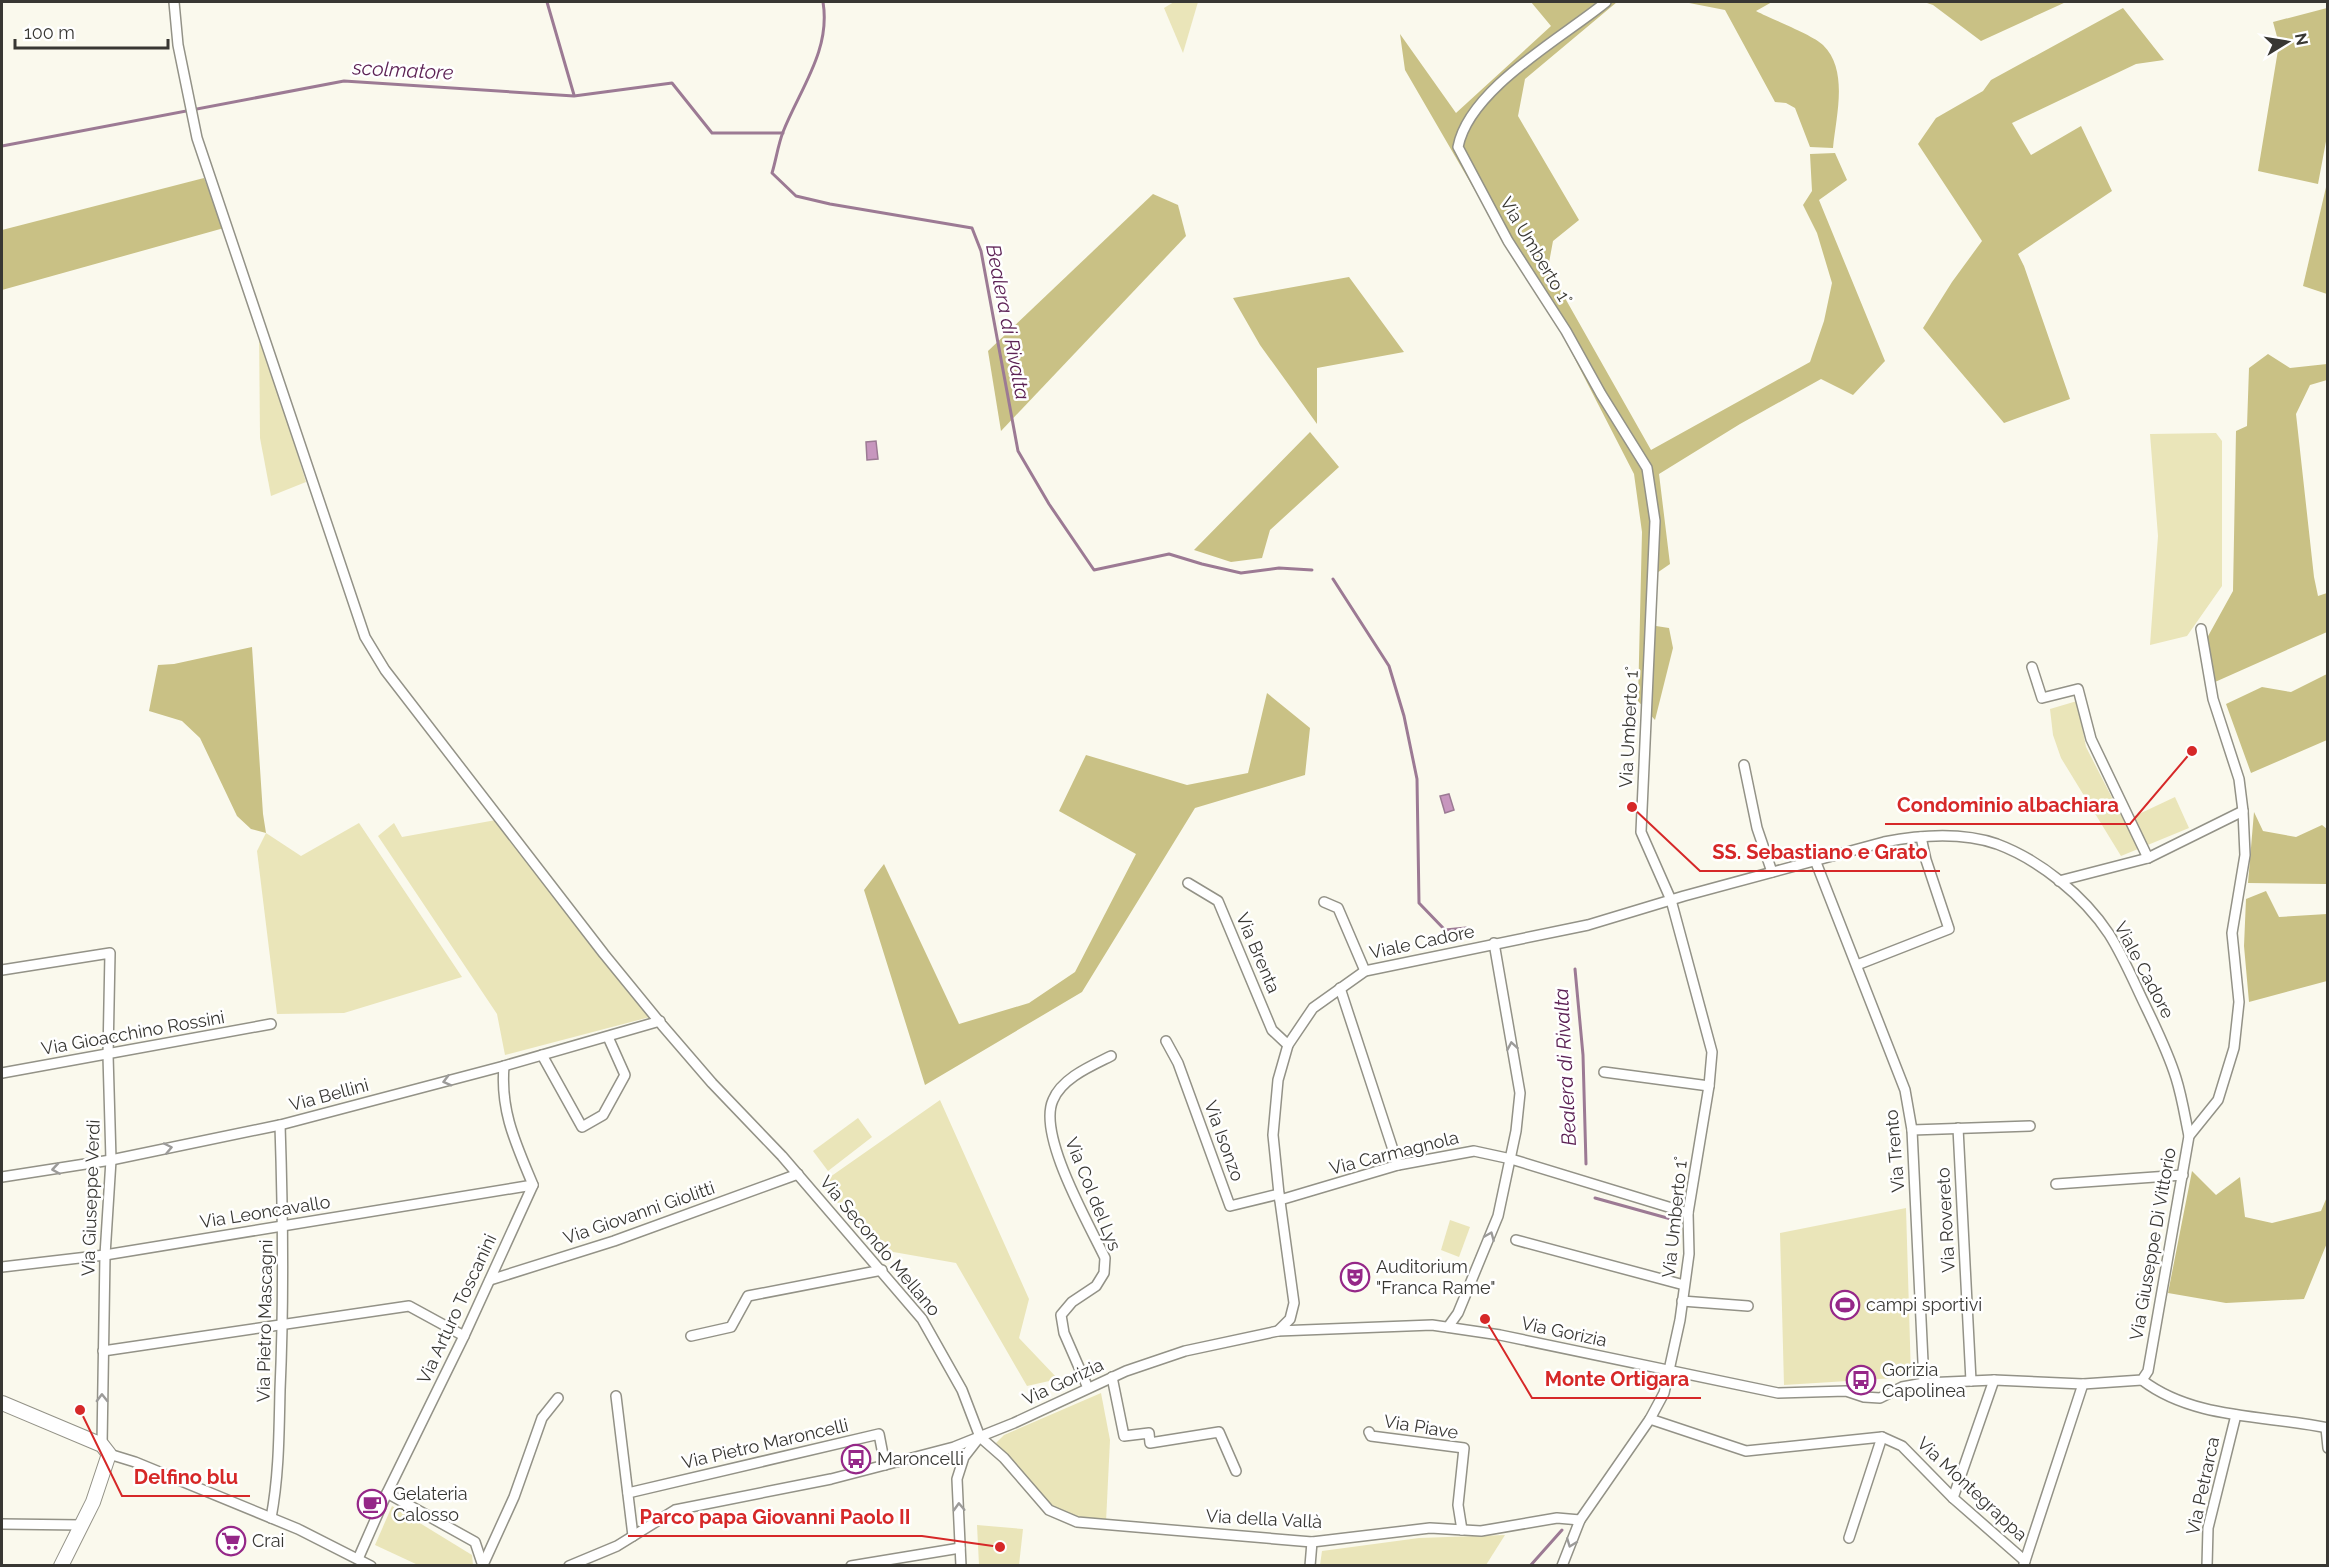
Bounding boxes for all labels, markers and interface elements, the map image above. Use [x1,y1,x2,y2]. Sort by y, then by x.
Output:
scale bar [15,12,168,50]
north arrow [2257,12,2317,72]
text: 100 m [24,22,75,43]
text: N [2291,31,2312,47]
water label: scolmatore [351,55,454,85]
street label: Via Umberto 1° [1496,193,1577,308]
water label: Bealera di Rivalta [981,242,1035,402]
street label: Via Umberto 1° [1615,666,1642,788]
callout: Condominio albachiara [1885,786,2130,824]
text: Condominio albachiara [1897,793,2119,817]
callout: SS. Sebastiano e Grato [1700,833,1940,871]
text: SS. Sebastiano e Grato [1712,840,1928,864]
street label: Via Brenta [1232,909,1285,996]
street label: Viale Cadore [2110,918,2179,1022]
street label: Viale Cadore [1368,920,1477,963]
water label: Bealera di Rivalta [1549,988,1581,1146]
street label: Via Gioacchino Rossini [40,1006,226,1059]
one-way arrow [1506,1041,1519,1051]
street label: Via Bellini [287,1074,371,1115]
one-way arrow [442,1074,453,1086]
street label: Via Isonzo [1200,1098,1249,1184]
street label: Via Trento [1880,1109,1909,1193]
street label: Via Giuseppe Verdi [77,1119,104,1277]
street label: Via Carmagnola [1327,1126,1461,1179]
street label: Via Col del Lys [1061,1134,1126,1254]
one-way arrow [163,1142,173,1155]
street label: Via Giuseppe Di Vittorio [2125,1146,2180,1342]
street label: Via Umberto 1° [1658,1155,1691,1279]
one-way arrow [52,1162,61,1174]
street label: Via Rovereto [1932,1167,1959,1273]
street label: Via Secondo Mellano [816,1171,945,1320]
street label: Via Giovanni Giolitti [560,1177,717,1248]
street label: Via Leoncavallo [198,1191,332,1232]
street label: Via Arturo Toscanini [413,1231,500,1387]
one-way arrow [1483,1231,1495,1242]
street label: Via Pietro Mascagni [253,1239,276,1403]
place label: Auditorium "Franca Rame" [1376,1256,1496,1298]
theatre icon: Auditorium "Franca Rame" [1339,1261,1371,1293]
sports icon: campi sportivi [1829,1289,1861,1321]
place label: campi sportivi [1866,1294,1982,1315]
street label: Via Gorizia [1519,1312,1609,1351]
street label: Via Gorizia [1019,1354,1107,1409]
place label: Gorizia Capolinea [1882,1359,1966,1401]
callout: Monte Ortigara [1532,1360,1701,1398]
bus stop icon: Gorizia Capolinea [1845,1364,1877,1396]
text: Monte Ortigara [1545,1367,1689,1391]
one-way arrow [96,1393,108,1402]
street label: Via Piave [1382,1410,1460,1443]
street label: Via Pietro Maroncelli [680,1414,850,1473]
street label: Via Montegrappa [1913,1432,2032,1545]
street label: Via Petrarca [2182,1435,2223,1537]
bus stop icon: Maroncelli [840,1443,872,1475]
place label: Maroncelli [877,1448,964,1469]
callout: Delfino blu [122,1458,250,1496]
text: Delfino blu [134,1465,238,1489]
place label: Gelateria Calosso [393,1483,468,1525]
cafe icon: Gelateria Calosso [356,1488,388,1520]
callout: Parco papa Giovanni Paolo II [628,1498,922,1536]
one-way arrow [952,1503,965,1512]
text: Parco papa Giovanni Paolo II [640,1505,910,1529]
street label: Via della Vallà [1205,1505,1323,1532]
supermarket icon: Crai [215,1525,247,1557]
place label: Crai [252,1530,284,1551]
one-way arrow [1566,1537,1579,1548]

